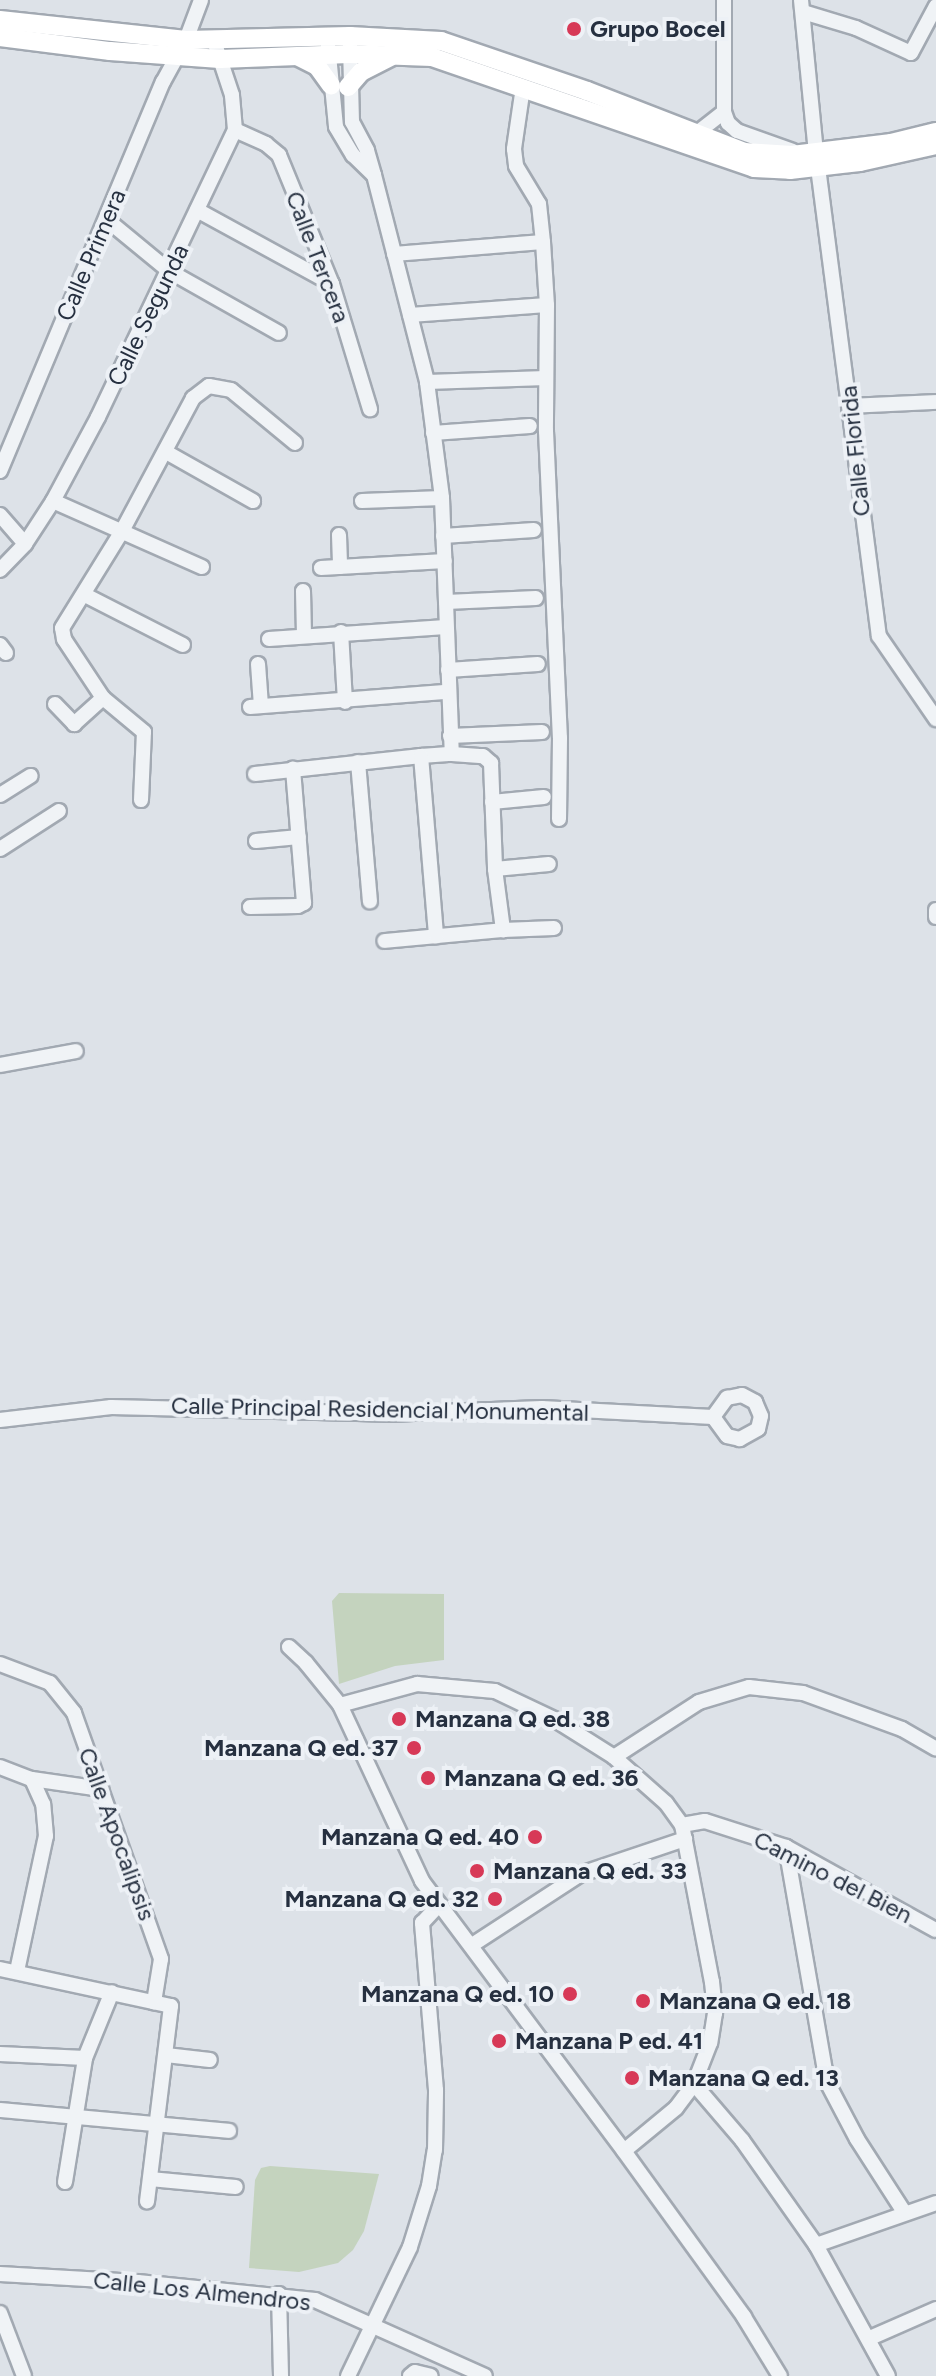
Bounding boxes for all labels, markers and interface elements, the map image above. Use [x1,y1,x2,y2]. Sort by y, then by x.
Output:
place label: Grupo Bocel [590,15,726,43]
marker: Grupo Bocel [565,20,583,38]
street label: Calle Primera [50,185,132,325]
street label: Calle Tercera [280,187,356,327]
street label: Calle Segunda [101,239,195,391]
street label: Calle Florida [834,384,876,518]
street label: Calle Principal Residencial Monumental [171,1391,589,1427]
place label: Manzana Q ed. 38 [415,1705,610,1733]
marker: Manzana Q ed. 38 [390,1710,408,1728]
place label: Manzana Q ed. 37 [204,1734,398,1762]
marker: Manzana Q ed. 37 [405,1739,423,1757]
street label: Calle Apocalipsis [72,1744,162,1924]
place label: Manzana Q ed. 36 [444,1764,639,1792]
marker: Manzana Q ed. 36 [419,1769,437,1787]
place label: Manzana Q ed. 40 [321,1823,519,1851]
street label: Camino del Bien [749,1825,917,1929]
marker: Manzana Q ed. 40 [526,1828,544,1846]
place label: Manzana Q ed. 33 [493,1857,687,1885]
marker: Manzana Q ed. 33 [468,1862,486,1880]
place label: Manzana Q ed. 32 [285,1885,479,1913]
marker: Manzana Q ed. 32 [486,1890,504,1908]
place label: Manzana Q ed. 10 [361,1980,554,2008]
marker: Manzana Q ed. 10 [561,1985,579,2003]
place label: Manzana Q ed. 18 [659,1987,851,2015]
marker: Manzana Q ed. 18 [634,1992,652,2010]
place label: Manzana P ed. 41 [515,2027,703,2055]
marker: Manzana P ed. 41 [490,2032,508,2050]
place label: Manzana Q ed. 13 [648,2064,839,2092]
marker: Manzana Q ed. 13 [623,2069,641,2087]
street label: Calle Los Almendros [92,2265,312,2317]

